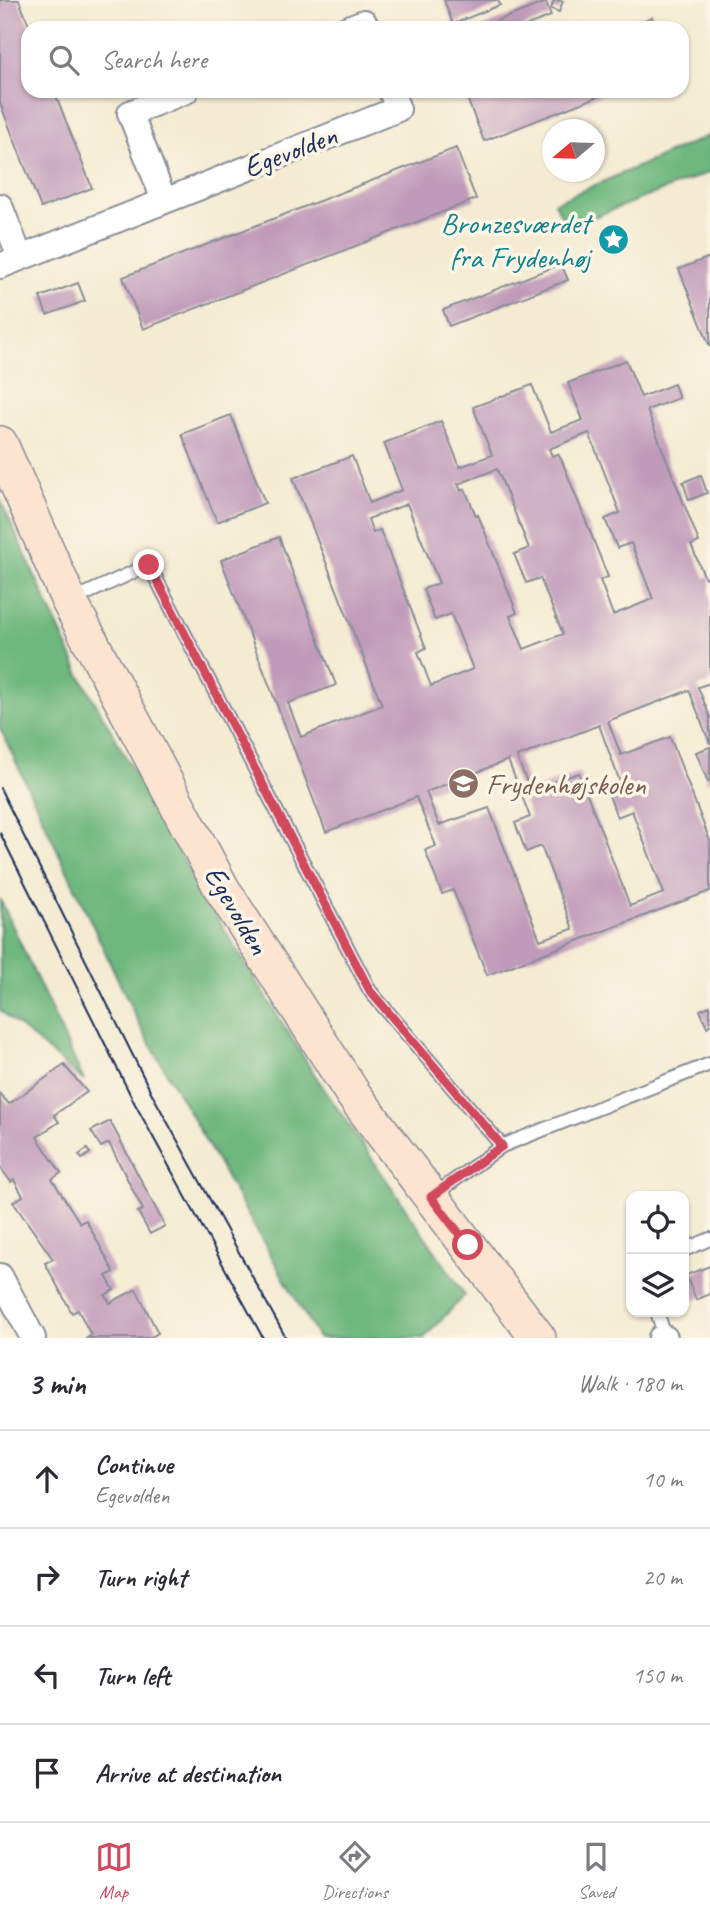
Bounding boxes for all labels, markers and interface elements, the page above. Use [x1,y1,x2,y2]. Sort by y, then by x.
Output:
search box [21,21,689,98]
icon: search [45,41,83,79]
text: Search here [101,43,207,76]
street label: Egevolden [238,116,343,186]
north arrow [542,119,605,182]
place label: Bronzesværdet fra Frydenhøj [441,204,594,276]
place icon: Bronzesværdet fra Frydenhøj [596,223,630,257]
route end [133,549,164,580]
place label: Frydenhøjskolen [486,765,646,803]
school or university icon: Frydenhøjskolen [446,767,480,801]
street label: Egevolden [196,859,278,962]
map controls [626,1191,689,1317]
button: locate [626,1191,689,1254]
route start [452,1229,483,1260]
button: layers [626,1254,689,1317]
text: 3 min [28,1365,85,1403]
text: Walk · 180 m [578,1369,682,1398]
text: Continue [95,1448,173,1481]
icon: ahead [28,1460,66,1498]
text: 10 m [643,1465,682,1494]
text: Egevolden [95,1481,169,1510]
icon: right [28,1558,66,1596]
text: Turn right [95,1561,186,1594]
text: 20 m [643,1563,682,1592]
icon: left [28,1656,66,1694]
text: Turn left [95,1659,170,1692]
text: 150 m [633,1661,682,1690]
icon: arrive [28,1754,66,1792]
text: Arrive at destination [95,1757,281,1790]
tab: Map [95,1838,133,1904]
tab: Directions [322,1838,388,1904]
tab: Saved [577,1838,615,1904]

